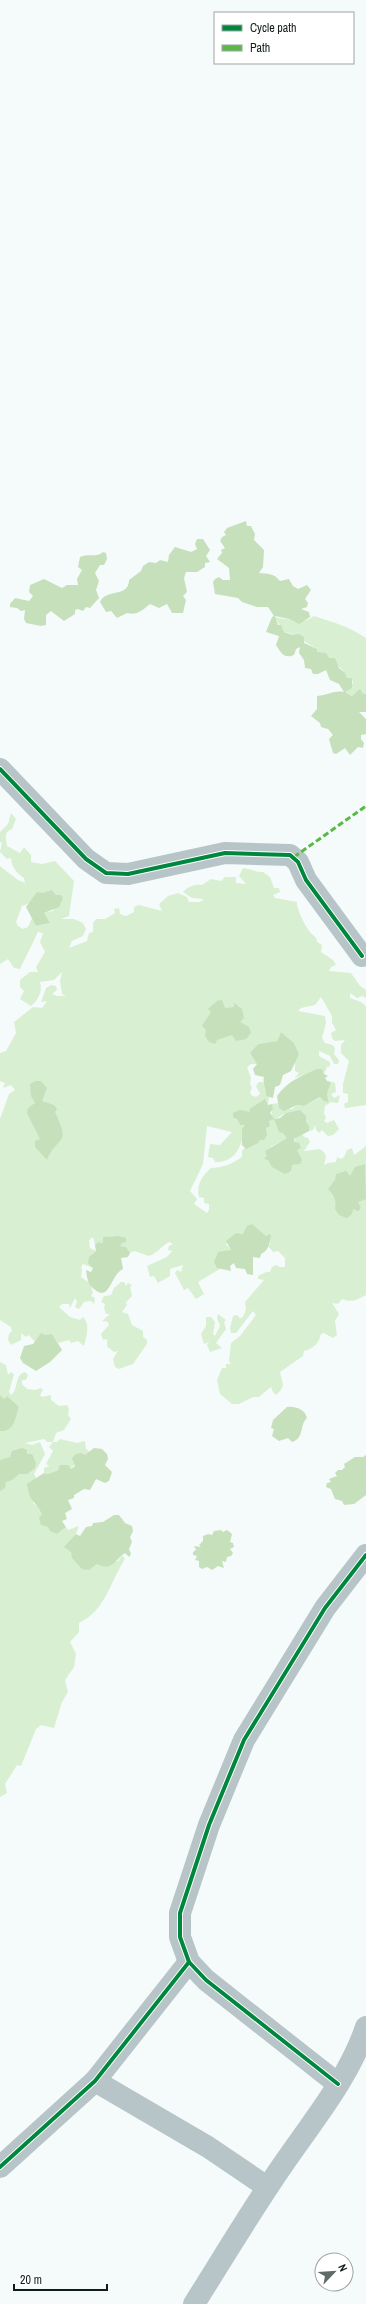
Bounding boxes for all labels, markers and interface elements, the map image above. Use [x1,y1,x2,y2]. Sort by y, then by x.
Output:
legend [214,12,354,64]
text: Cycle path [250,20,297,36]
text: Path [250,40,270,56]
north arrow [314,2252,354,2292]
text: N [335,2262,351,2274]
scale bar [14,2266,107,2292]
text: 20 m [20,2272,42,2288]

